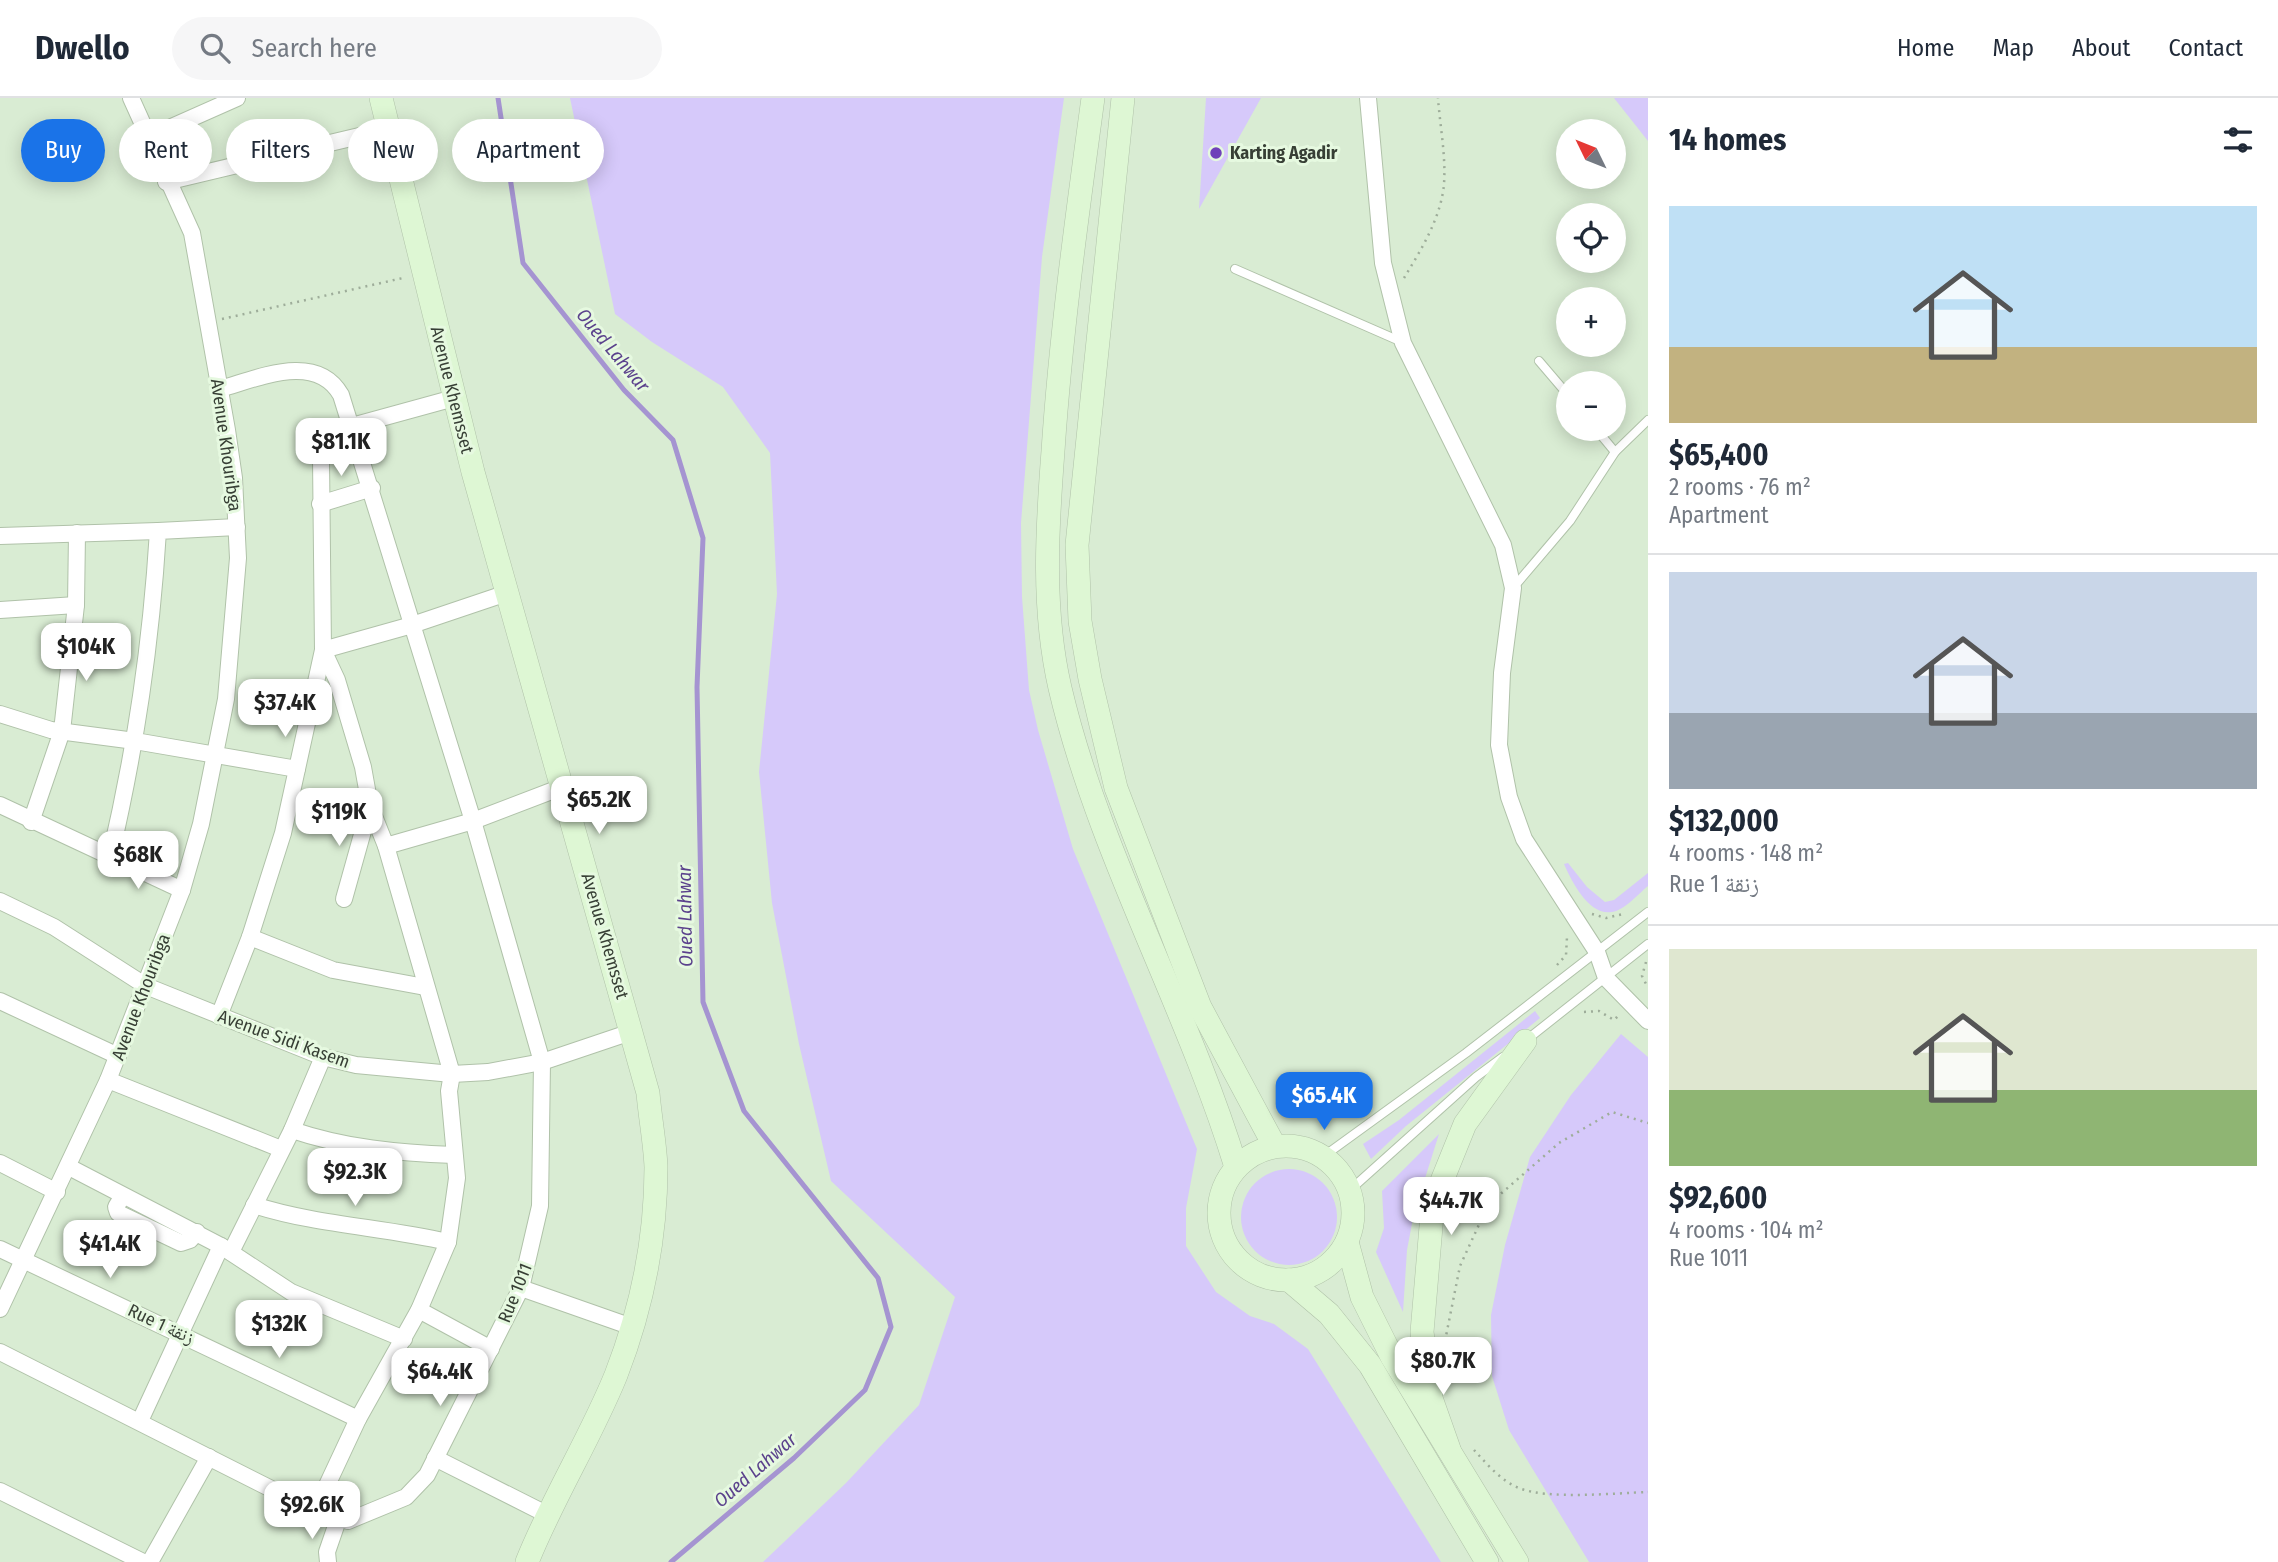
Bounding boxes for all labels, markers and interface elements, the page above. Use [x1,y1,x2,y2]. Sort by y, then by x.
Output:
search box [172,17,662,80]
text: Dwello [35,28,130,68]
icon: search [196,29,234,67]
text: Search here [252,33,377,64]
text: Home [1897,34,1954,62]
text: Map [1992,34,2034,62]
text: About [2072,34,2130,62]
text: Contact [2168,34,2243,62]
chip: Buy [21,119,105,182]
chip: Rent [119,119,212,182]
chip: Filters [226,119,334,182]
chip: New [348,119,438,182]
chip: Apartment [452,119,604,182]
north arrow [1556,119,1626,189]
map controls [1556,119,1626,441]
icon: filters [2219,121,2257,159]
text: 14 homes [1669,122,1786,158]
place label: Karting Agadir [1230,142,1338,164]
marker: Karting Agadir [1208,145,1224,161]
button: locate [1556,203,1626,273]
icon: home [1900,252,2026,378]
button: + [1556,287,1626,357]
water label: Oued Lahwar [572,304,655,397]
street label: Avenue Khemsset [426,324,478,456]
button: − [1556,371,1626,441]
street label: Avenue Khouribga [206,377,246,513]
pin: $81.1K [284,418,398,478]
text: $81.1K [312,427,370,455]
text: $65,400 [1669,437,1769,473]
text: 2 rooms · 76 m² [1669,473,1811,501]
text: Apartment [1669,501,1769,529]
icon: home [1900,618,2026,744]
pin: $104K [37,624,135,683]
text: $104K [57,632,115,660]
pin: $37.4K [228,680,342,739]
text: $37.4K [254,688,316,716]
pin: $65.2K [542,776,656,836]
text: $65.2K [567,785,631,813]
pin: $119K [290,788,388,848]
text: $119K [312,797,366,825]
text: $132,000 [1669,803,1779,839]
pin: $68K [97,832,179,891]
text: 4 rooms · 148 m² [1669,839,1823,867]
text: $68K [114,840,163,868]
water label: Oued Lahwar [673,864,697,967]
street label: Avenue Khemsset [577,870,634,1002]
text: Rue 1 زنقة [1669,870,1759,898]
street label: Avenue Khouribga [107,931,175,1063]
icon: home [1900,995,2026,1121]
street label: Avenue Sidi Kasem [215,1005,353,1073]
pin: $65.4K [1267,1072,1381,1132]
text: $65.4K [1292,1081,1356,1109]
pin: $92.3K [298,1148,412,1208]
text: $92.3K [323,1157,387,1185]
pin: $44.7K [1394,1178,1508,1237]
text: $92,600 [1669,1180,1767,1216]
text: $44.7K [1419,1186,1483,1214]
text: 4 rooms · 104 m² [1669,1216,1824,1244]
pin: $41.4K [53,1220,167,1280]
text: $41.4K [79,1229,141,1257]
text: Rue 1011 [1669,1244,1748,1272]
street label: Rue 1011 [493,1260,537,1326]
street label: Rue 1 زنقة [124,1299,198,1349]
pin: $132K [230,1300,328,1360]
text: $132K [251,1309,307,1337]
pin: $80.7K [1386,1338,1500,1397]
text: $80.7K [1411,1346,1475,1374]
pin: $64.4K [383,1348,497,1408]
text: $64.4K [407,1357,473,1385]
water label: Oued Lahwar [709,1427,802,1512]
pin: $92.6K [255,1482,369,1541]
text: $92.6K [280,1490,344,1518]

